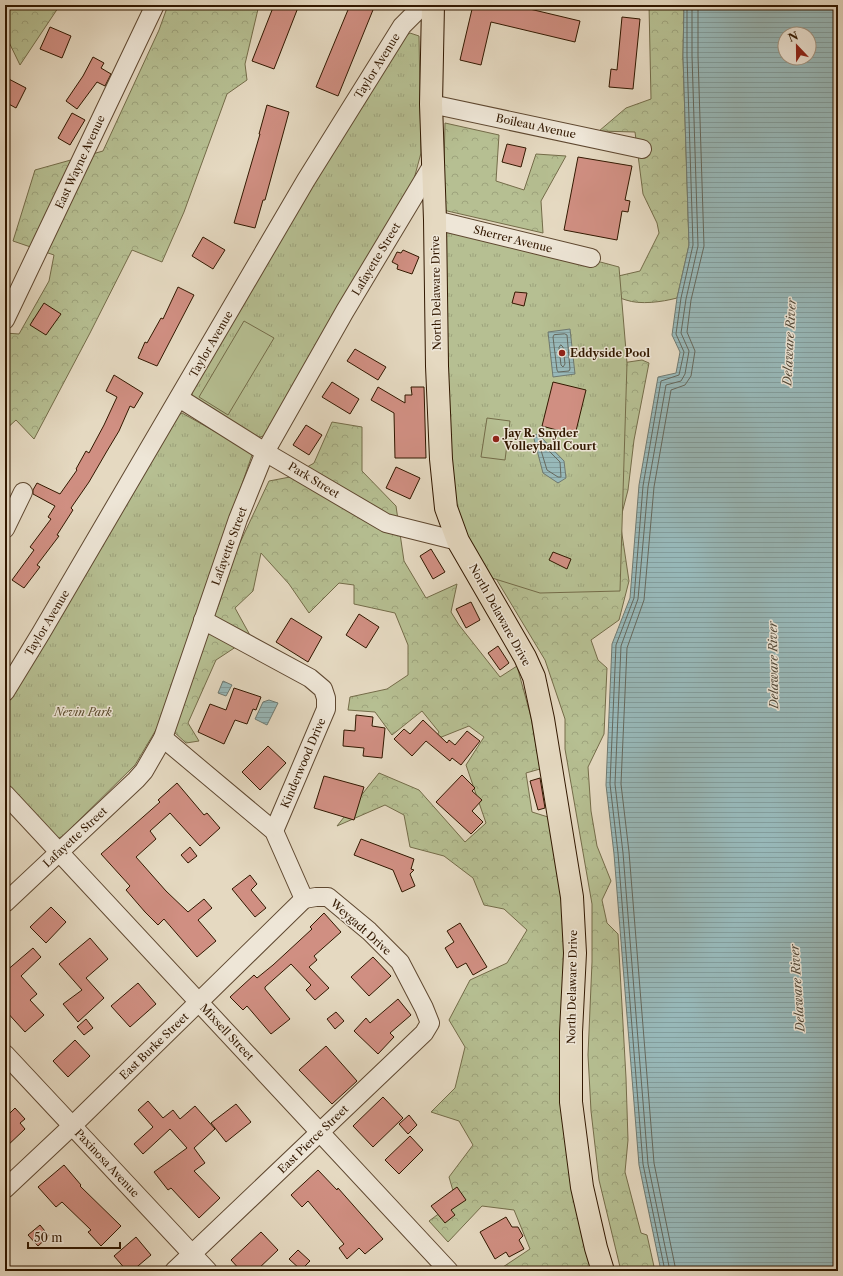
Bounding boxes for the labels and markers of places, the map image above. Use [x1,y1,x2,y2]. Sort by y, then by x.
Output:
place label: Eddyside Pool [570,346,650,360]
marker: Eddyside Pool [557,348,567,358]
place label: Jay R. Snyder Volleyball Court [502,426,597,453]
marker: Jay R. Snyder Volleyball Court [491,434,501,444]

